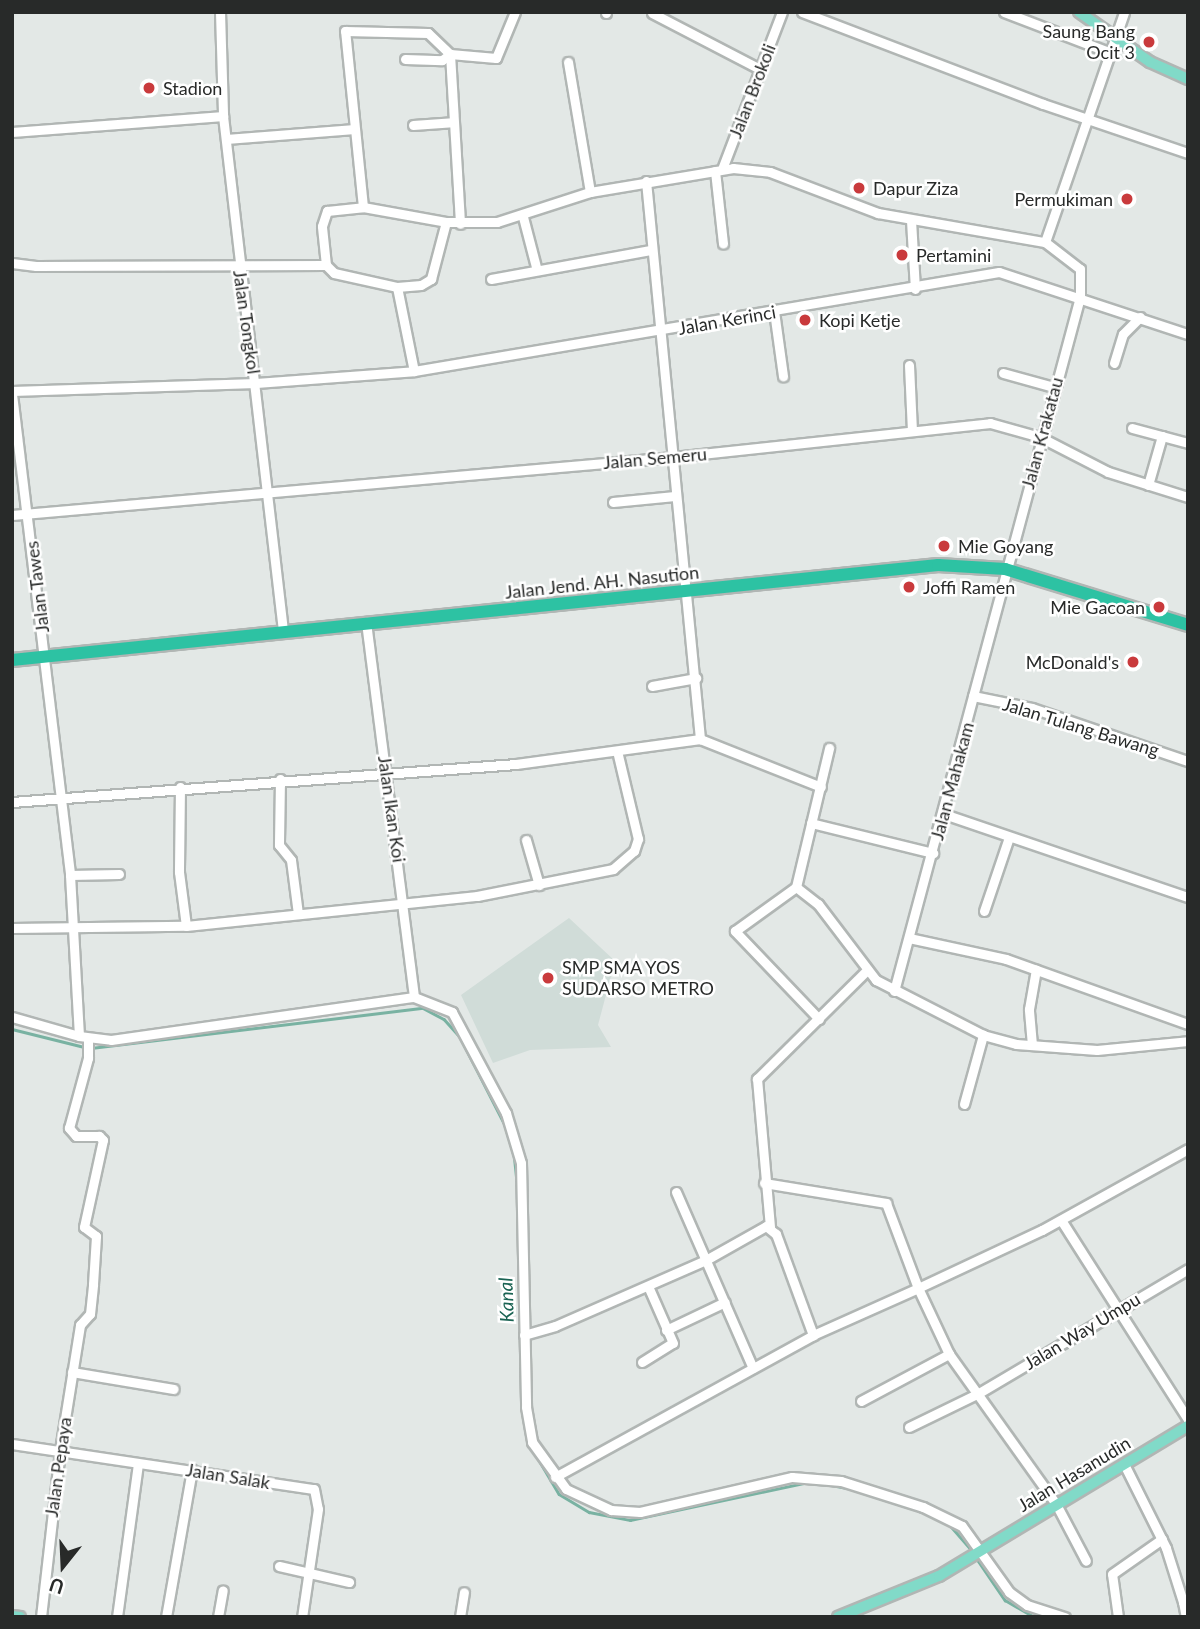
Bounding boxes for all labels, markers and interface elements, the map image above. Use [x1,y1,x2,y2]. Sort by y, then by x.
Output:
place label: Saung Bang Ocit 3 [1043,21,1135,64]
marker: Saung Bang Ocit 3 [1141,34,1157,50]
street label: Jalan Brokoli [724,41,780,141]
place label: Stadion [163,77,222,99]
marker: Stadion [141,80,157,96]
place label: Dapur Ziza [873,177,959,199]
marker: Dapur Ziza [851,180,867,196]
place label: Permukiman [1015,188,1113,210]
marker: Permukiman [1119,191,1135,207]
place label: Pertamini [916,244,991,266]
marker: Pertamini [894,247,910,263]
street label: Jalan Tongkol [229,268,265,376]
street label: Jalan Kerinci [677,301,777,339]
place label: Kopi Ketje [819,309,900,331]
marker: Kopi Ketje [797,312,813,328]
street label: Jalan Krakatau [1017,375,1067,491]
street label: Jalan Semeru [602,443,708,473]
place label: Mie Goyang [958,535,1053,557]
marker: Mie Goyang [936,538,952,554]
street label: Jalan Tawes [21,540,53,634]
street label: Jalan Jend. AH. Nasution [503,561,701,603]
place label: Joffi Ramen [923,576,1015,598]
marker: Joffi Ramen [901,579,917,595]
place label: Mie Gacoan [1050,596,1145,618]
marker: Mie Gacoan [1151,599,1167,615]
place label: McDonald's [1026,651,1119,673]
marker: McDonald's [1125,654,1141,670]
street label: Jalan Tulang Bawang [1000,693,1162,761]
street label: Jalan Mahakam [926,720,978,842]
street label: Jalan Ikan Koi [374,754,410,864]
place label: SMP SMA YOS SUDARSO METRO [562,957,714,1000]
marker: SMP SMA YOS SUDARSO METRO [540,970,556,986]
water label: Kanal [494,1277,518,1323]
street label: Jalan Way Umpu [1020,1288,1144,1374]
street label: Jalan Pepaya [40,1416,76,1518]
street label: Jalan Hasanudin [1014,1432,1134,1516]
street label: Jalan Salak [184,1459,272,1493]
north arrow [28,1531,98,1601]
text: U [46,1573,67,1600]

